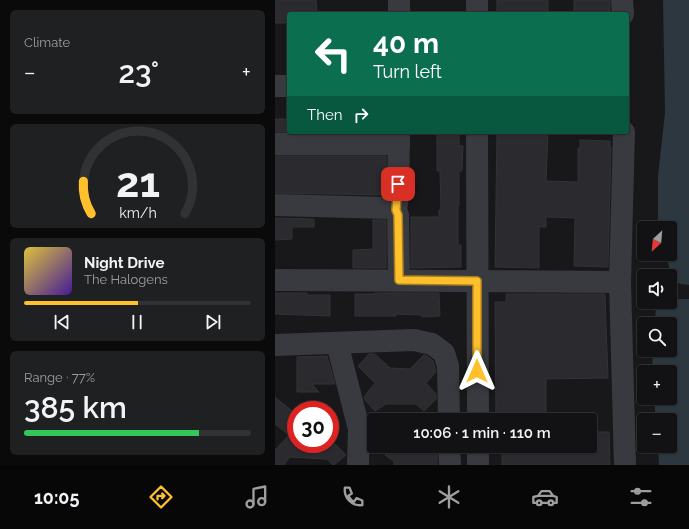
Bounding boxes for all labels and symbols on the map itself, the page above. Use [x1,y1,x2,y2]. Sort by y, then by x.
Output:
pin [381,167,415,201]
north arrow [637,221,677,261]
position arrow [456,350,498,392]
speed limit sign: 30 [287,401,339,453]

